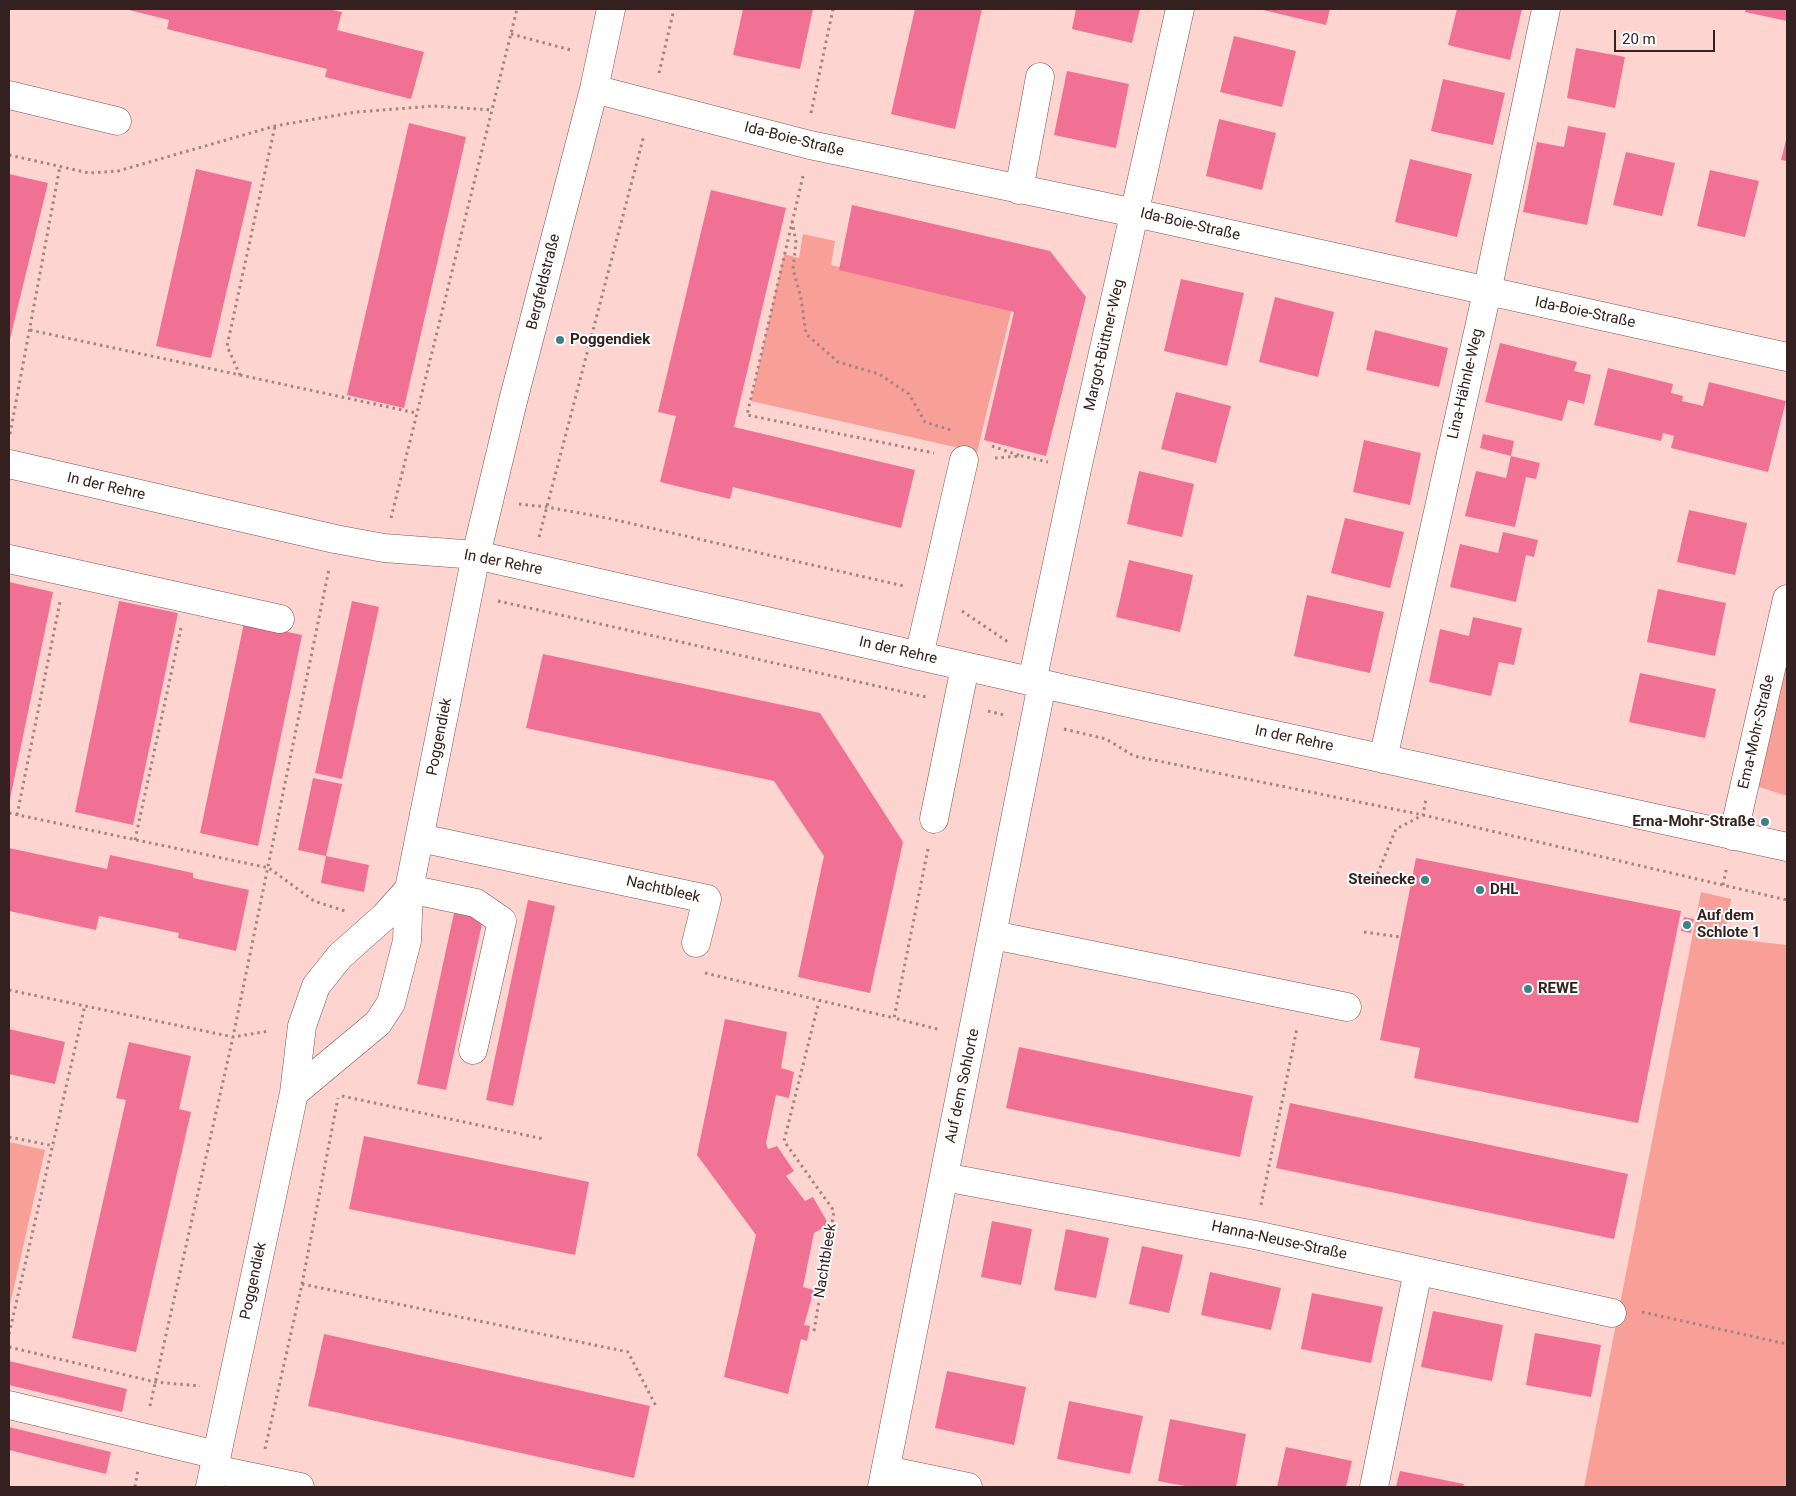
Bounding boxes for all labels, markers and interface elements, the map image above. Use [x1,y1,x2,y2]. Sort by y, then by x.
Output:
scale bar [1616,20,1717,52]
text: 20 m [1622,30,1656,48]
street label: Ida-Boie-Straße [742,119,846,161]
street label: Ida-Boie-Straße [1138,205,1242,245]
street label: Bergfeldstraße [523,232,565,332]
street label: Margot-Büttner-Weg [1081,277,1129,413]
street label: Ida-Boie-Straße [1533,294,1637,332]
street label: Lina-Hähnle-Weg [1445,327,1487,441]
place label: Poggendiek [570,331,650,349]
marker: Poggendiek [554,334,566,346]
street label: In der Rehre [65,469,147,505]
street label: In der Rehre [462,547,544,579]
street label: In der Rehre [857,633,939,669]
street label: Ema-Mohr-Straße [1735,673,1779,791]
street label: Poggendiek [424,697,456,777]
street label: In der Rehre [1253,722,1335,756]
place label: Erna-Mohr-Straße [1632,813,1755,831]
marker: Erna-Mohr-Straße [1759,816,1771,828]
place label: Steinecke [1348,871,1415,889]
street label: Nachtbleek [624,873,702,907]
marker: Steinecke [1419,874,1431,886]
place label: DHL [1490,881,1518,899]
marker: DHL [1474,884,1486,896]
place label: Auf dem Schlote 1 [1697,907,1760,942]
marker: Auf dem Schlote 1 [1681,919,1693,931]
place label: REWE [1538,980,1578,998]
marker: REWE [1522,983,1534,995]
street label: Auf dem Sohlorte [942,1027,984,1145]
street label: Hanna-Neuse-Straße [1210,1218,1348,1264]
street label: Nachtbleek [811,1222,841,1300]
street label: Poggendiek [237,1241,271,1321]

